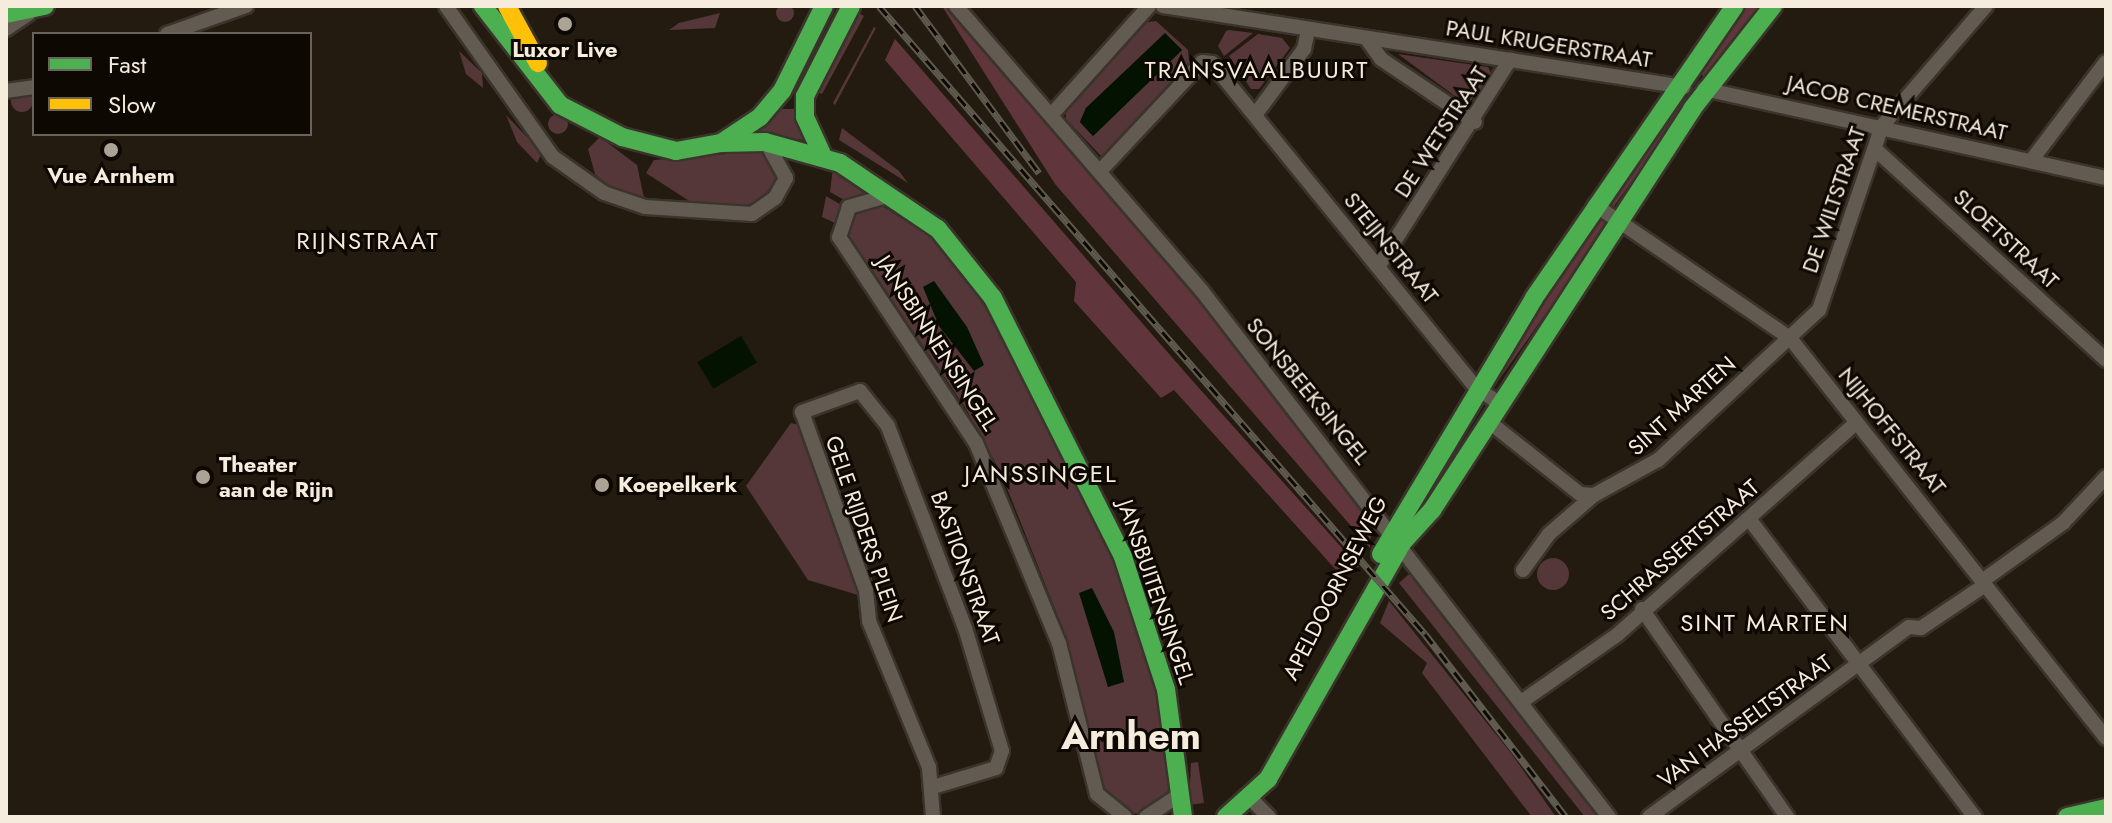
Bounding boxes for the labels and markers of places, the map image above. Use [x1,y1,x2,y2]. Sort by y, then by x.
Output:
marker: Luxor Live [556,15,574,33]
place label: Luxor Live [512,37,618,63]
marker: Vue Arnhem [102,141,120,159]
place label: Vue Arnhem [47,163,175,189]
place label: Theater aan de Rijn [219,451,334,502]
marker: Theater aan de Rijn [194,468,212,486]
place label: Koepelkerk [618,472,737,498]
marker: Koepelkerk [593,476,611,494]

